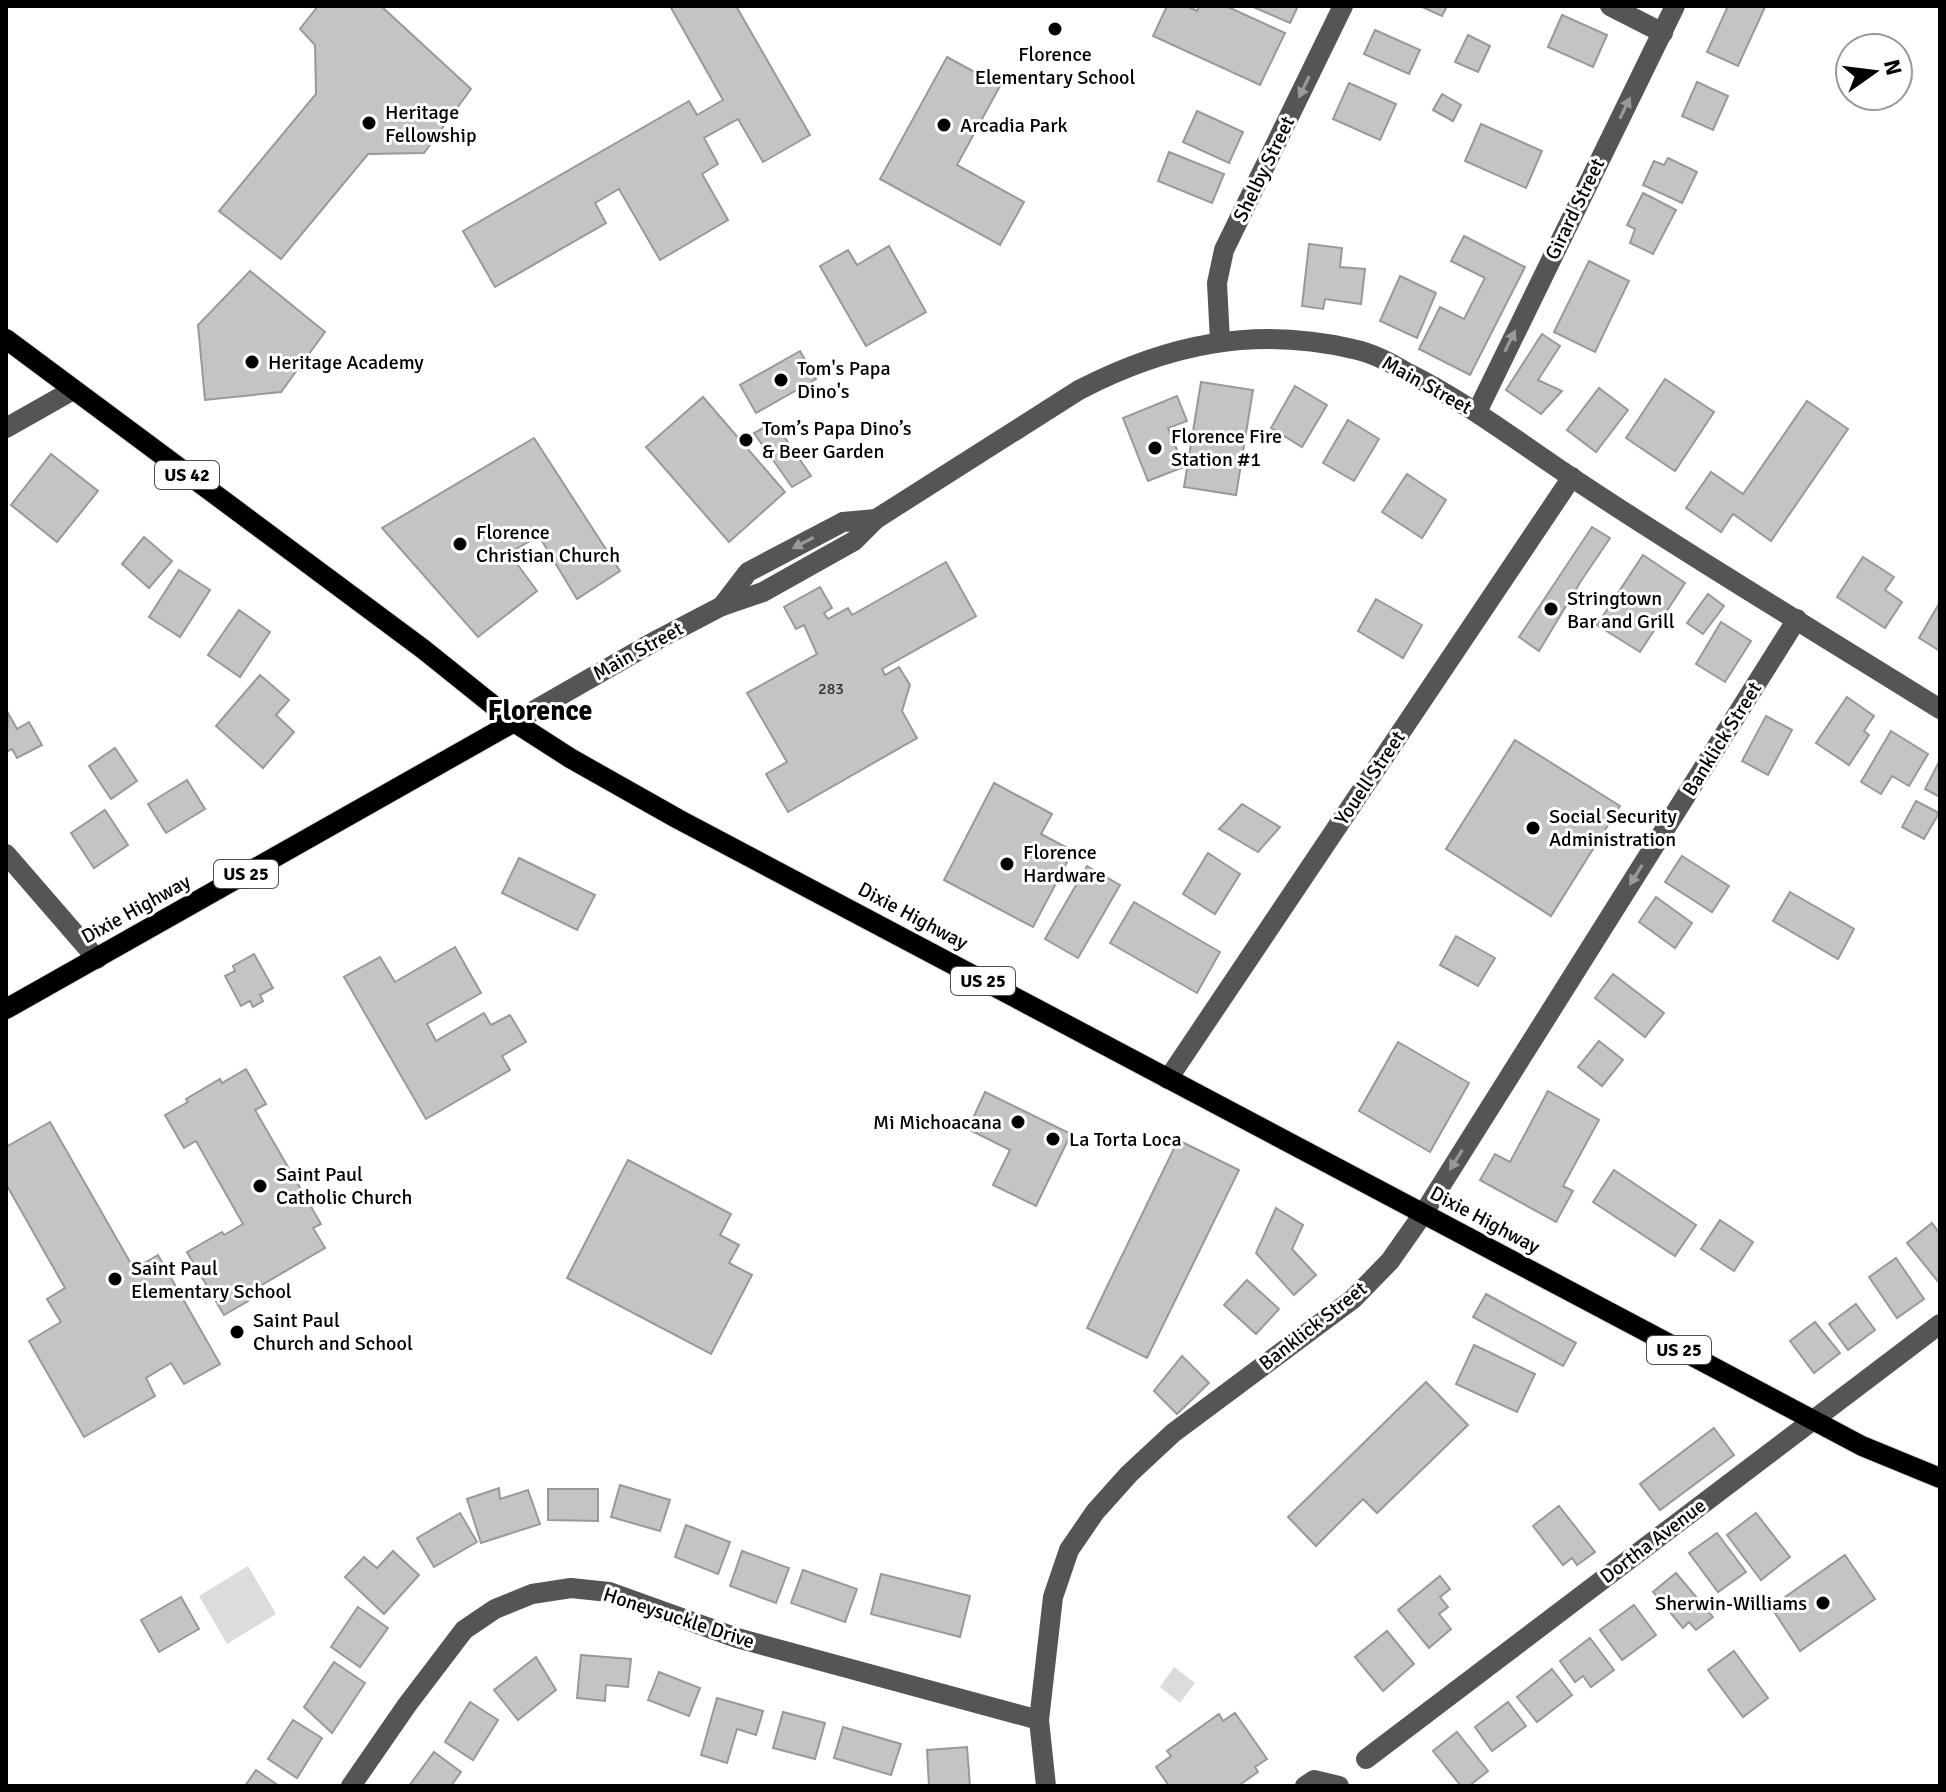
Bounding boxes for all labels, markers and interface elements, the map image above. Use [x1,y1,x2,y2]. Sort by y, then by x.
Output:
marker: Florence Elementary School [1046,20,1064,38]
north arrow [1834,32,1914,112]
place label: Florence Elementary School [975,42,1135,90]
text: N [1878,57,1908,78]
one-way arrow [1297,75,1311,98]
one-way arrow [1618,97,1632,120]
place label: Heritage Fellowship [385,100,477,148]
street label: Shelby Street [1228,112,1300,226]
place label: Arcadia Park [960,113,1068,138]
marker: Heritage Fellowship [360,114,378,132]
marker: Arcadia Park [935,116,953,134]
street label: Girard Street [1540,154,1610,264]
one-way arrow [1503,330,1517,353]
place label: Heritage Academy [268,350,424,375]
street label: Main Street [1378,350,1476,420]
marker: Heritage Academy [243,353,261,371]
place label: Tom's Papa Dino's [797,356,891,404]
marker: Tom's Papa Dino's [772,371,790,389]
place label: Tom’s Papa Dino’s & Beer Garden [762,416,912,464]
place label: Florence Fire Station #1 [1171,424,1282,472]
marker: Tom’s Papa Dino’s & Beer Garden [737,431,755,449]
marker: Florence Fire Station #1 [1146,439,1164,457]
road number: US 42 [155,461,219,489]
place label: Florence Christian Church [476,520,620,568]
marker: Florence Christian Church [451,535,469,553]
one-way arrow [792,536,815,549]
place label: Stringtown Bar and Grill [1567,586,1675,634]
marker: Stringtown Bar and Grill [1542,600,1560,618]
street label: Main Street [589,616,687,686]
street label: Banklick Street [1677,677,1767,801]
house number: 283 [818,679,844,699]
district label: Florence [488,694,593,728]
street label: Youell Street [1329,726,1411,830]
place label: Social Security Administration [1549,804,1678,852]
marker: Social Security Administration [1524,819,1542,837]
place label: Florence Hardware [1023,840,1106,888]
marker: Florence Hardware [998,855,1016,873]
road number: US 25 [214,860,278,888]
one-way arrow [1629,864,1643,886]
street label: Dixie Highway [77,868,196,949]
street label: Dixie Highway [854,877,973,956]
road number: US 25 [951,967,1015,995]
place label: Mi Michoacana [873,1110,1002,1135]
marker: Mi Michoacana [1009,1113,1027,1131]
place label: La Torta Loca [1069,1127,1182,1152]
marker: La Torta Loca [1044,1130,1062,1148]
one-way arrow [1449,1150,1464,1171]
place label: Saint Paul Catholic Church [276,1162,412,1210]
marker: Saint Paul Catholic Church [251,1177,269,1195]
street label: Dixie Highway [1426,1181,1545,1260]
place label: Saint Paul Elementary School [131,1256,292,1304]
marker: Saint Paul Elementary School [106,1270,124,1288]
street label: Banklick Street [1254,1276,1372,1376]
place label: Saint Paul Church and School [253,1308,413,1356]
marker: Saint Paul Church and School [228,1323,246,1341]
road number: US 25 [1647,1336,1711,1364]
street label: Dortha Avenue [1595,1493,1711,1589]
street label: Honeysuckle Drive [600,1582,758,1654]
place label: Sherwin-Williams [1655,1591,1807,1616]
marker: Sherwin-Williams [1814,1594,1832,1612]

